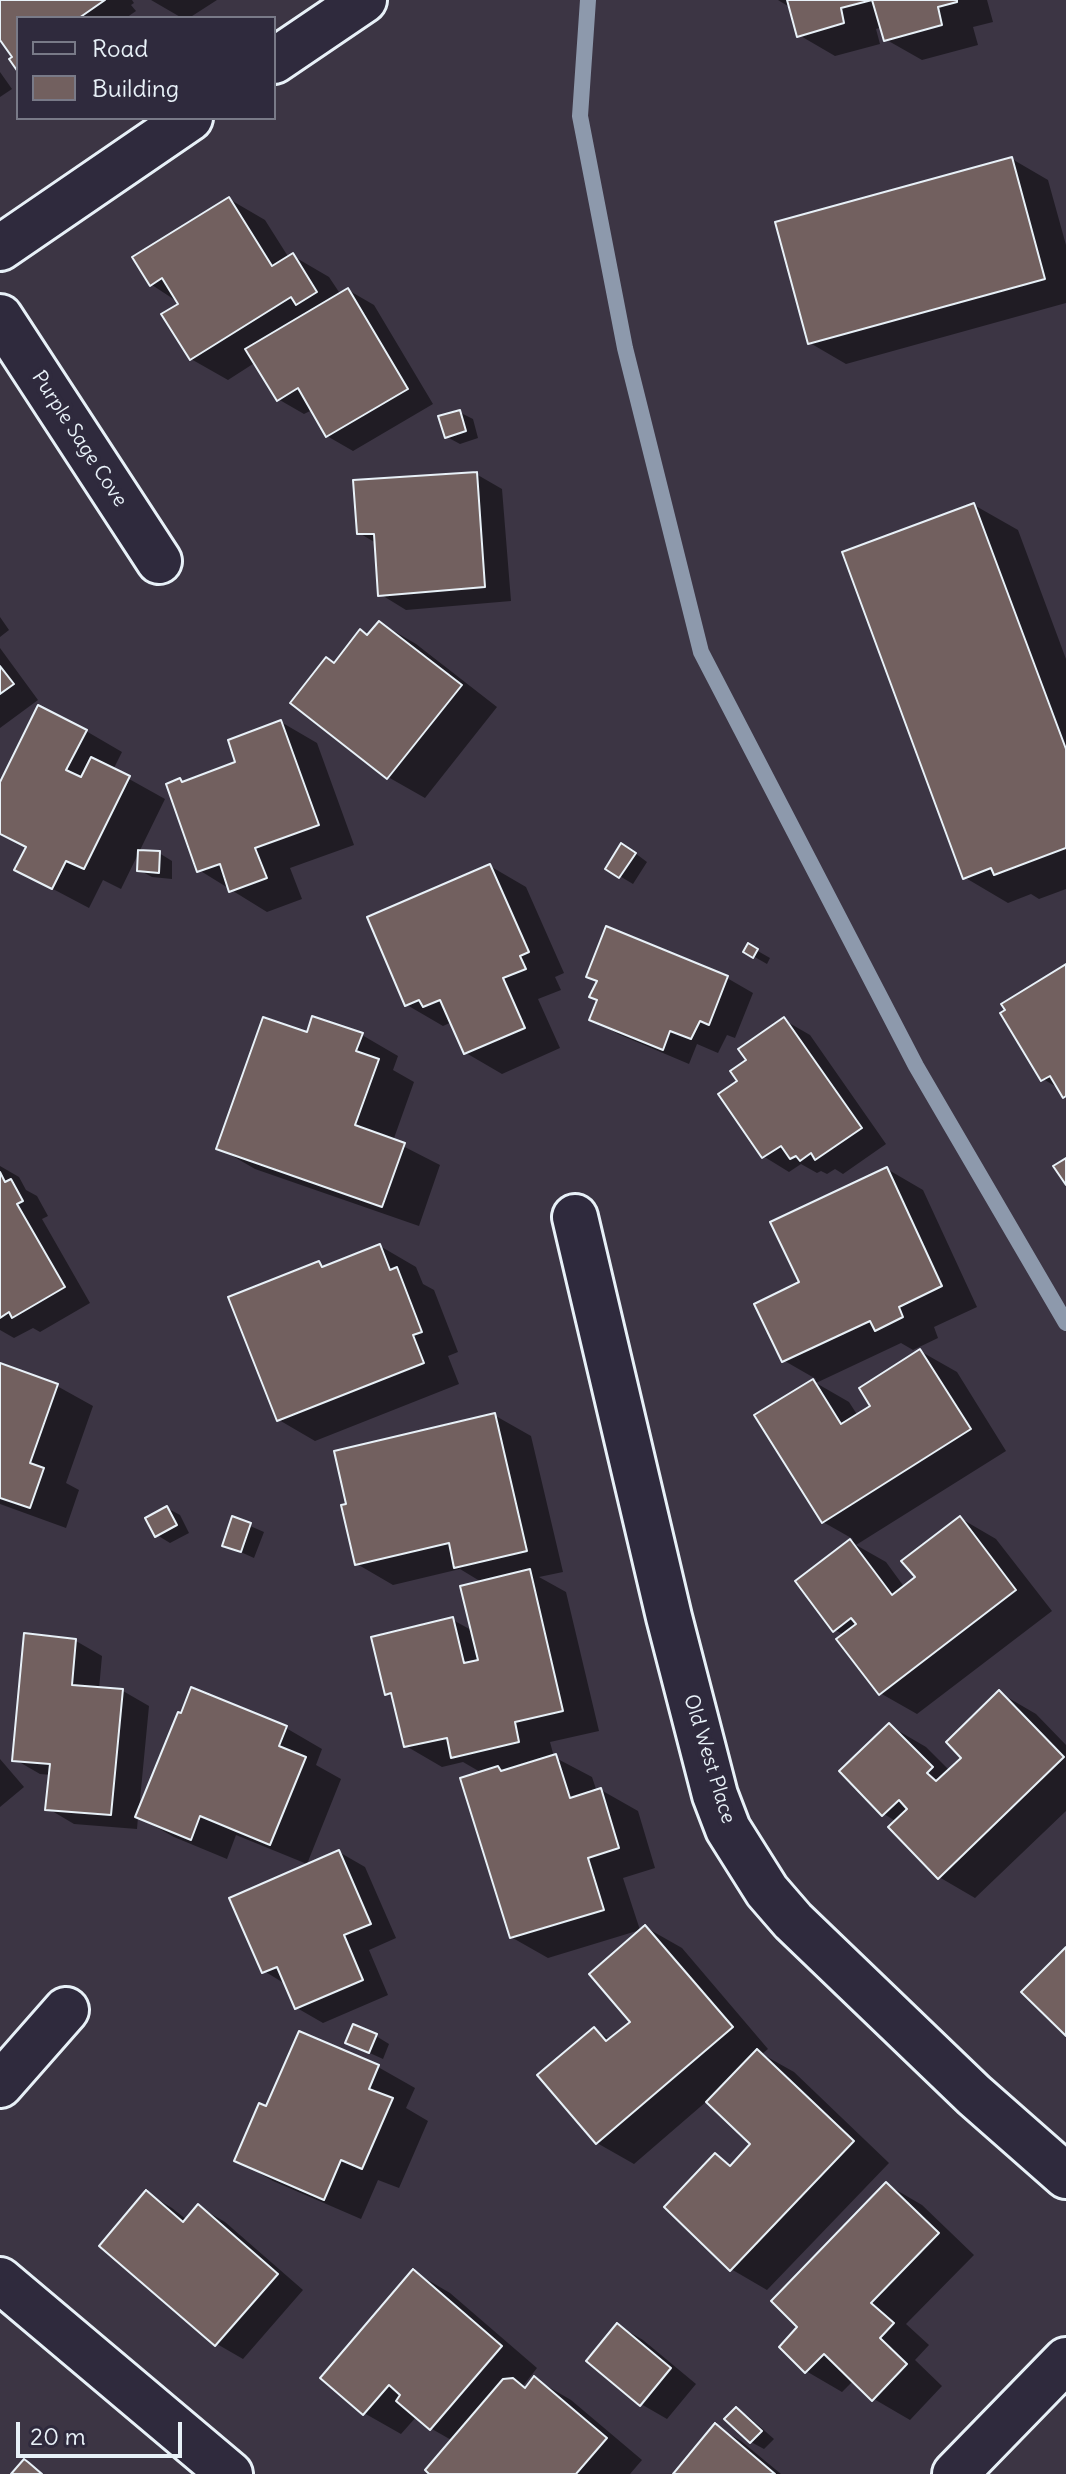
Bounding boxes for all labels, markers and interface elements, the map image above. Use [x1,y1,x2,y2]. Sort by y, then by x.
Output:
legend [16,16,276,120]
text: Road [92,33,148,63]
text: Building [92,73,179,103]
street label: Purple Sage Cove [26,367,132,511]
street label: Old West Place [678,1692,740,1826]
scale bar [20,2406,186,2456]
text: 20 m [30,2421,86,2451]

